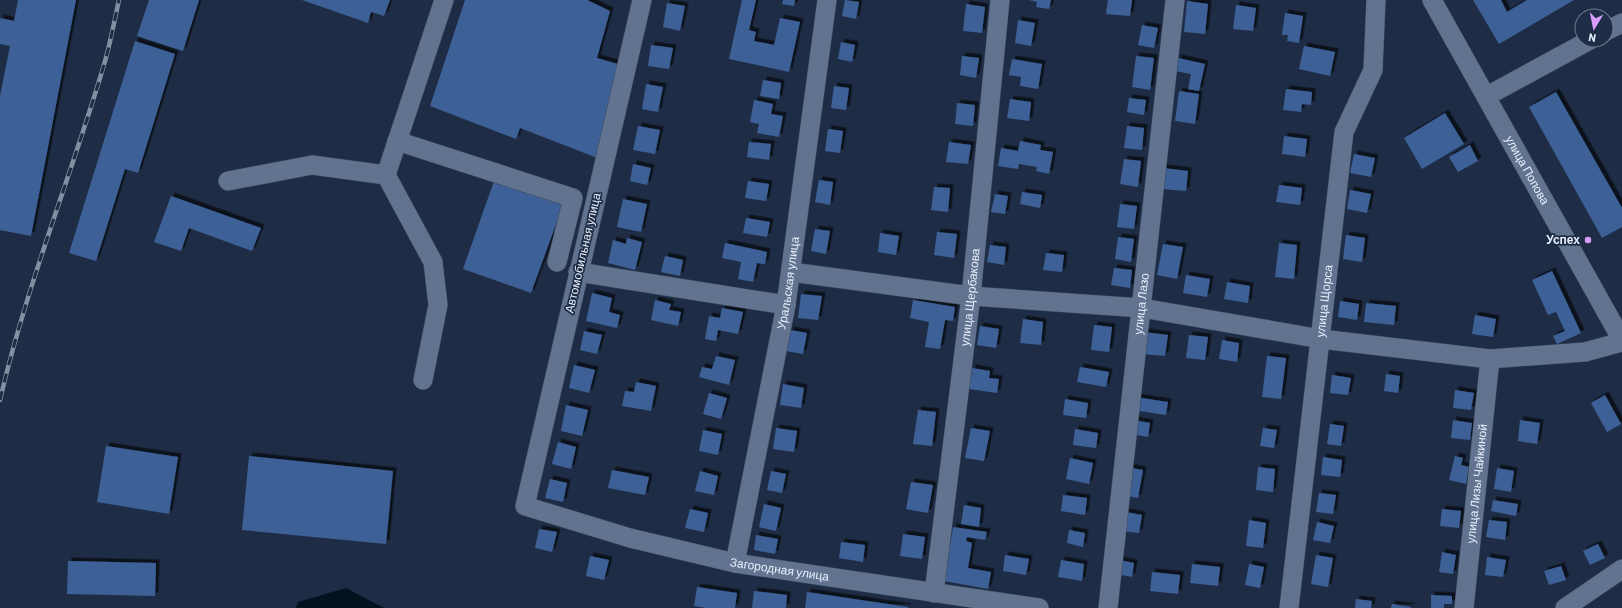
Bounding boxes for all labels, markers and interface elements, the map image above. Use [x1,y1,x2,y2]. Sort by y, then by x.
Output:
north arrow [1574,8,1614,48]
text: N [1587,31,1597,45]
street label: улица Попова [1502,133,1553,207]
street label: Автомобильная улица [561,191,604,315]
place label: Успех [1546,232,1580,246]
street label: Уральская улица [773,235,801,331]
marker: Успех [1583,235,1593,245]
street label: улица Щербакова [957,247,982,347]
street label: улица Щорса [1312,264,1335,338]
street label: улица Лазо [1130,272,1151,335]
street label: улица Лизы Чайкиной [1463,423,1489,544]
street label: Загородная улица [729,554,830,583]

